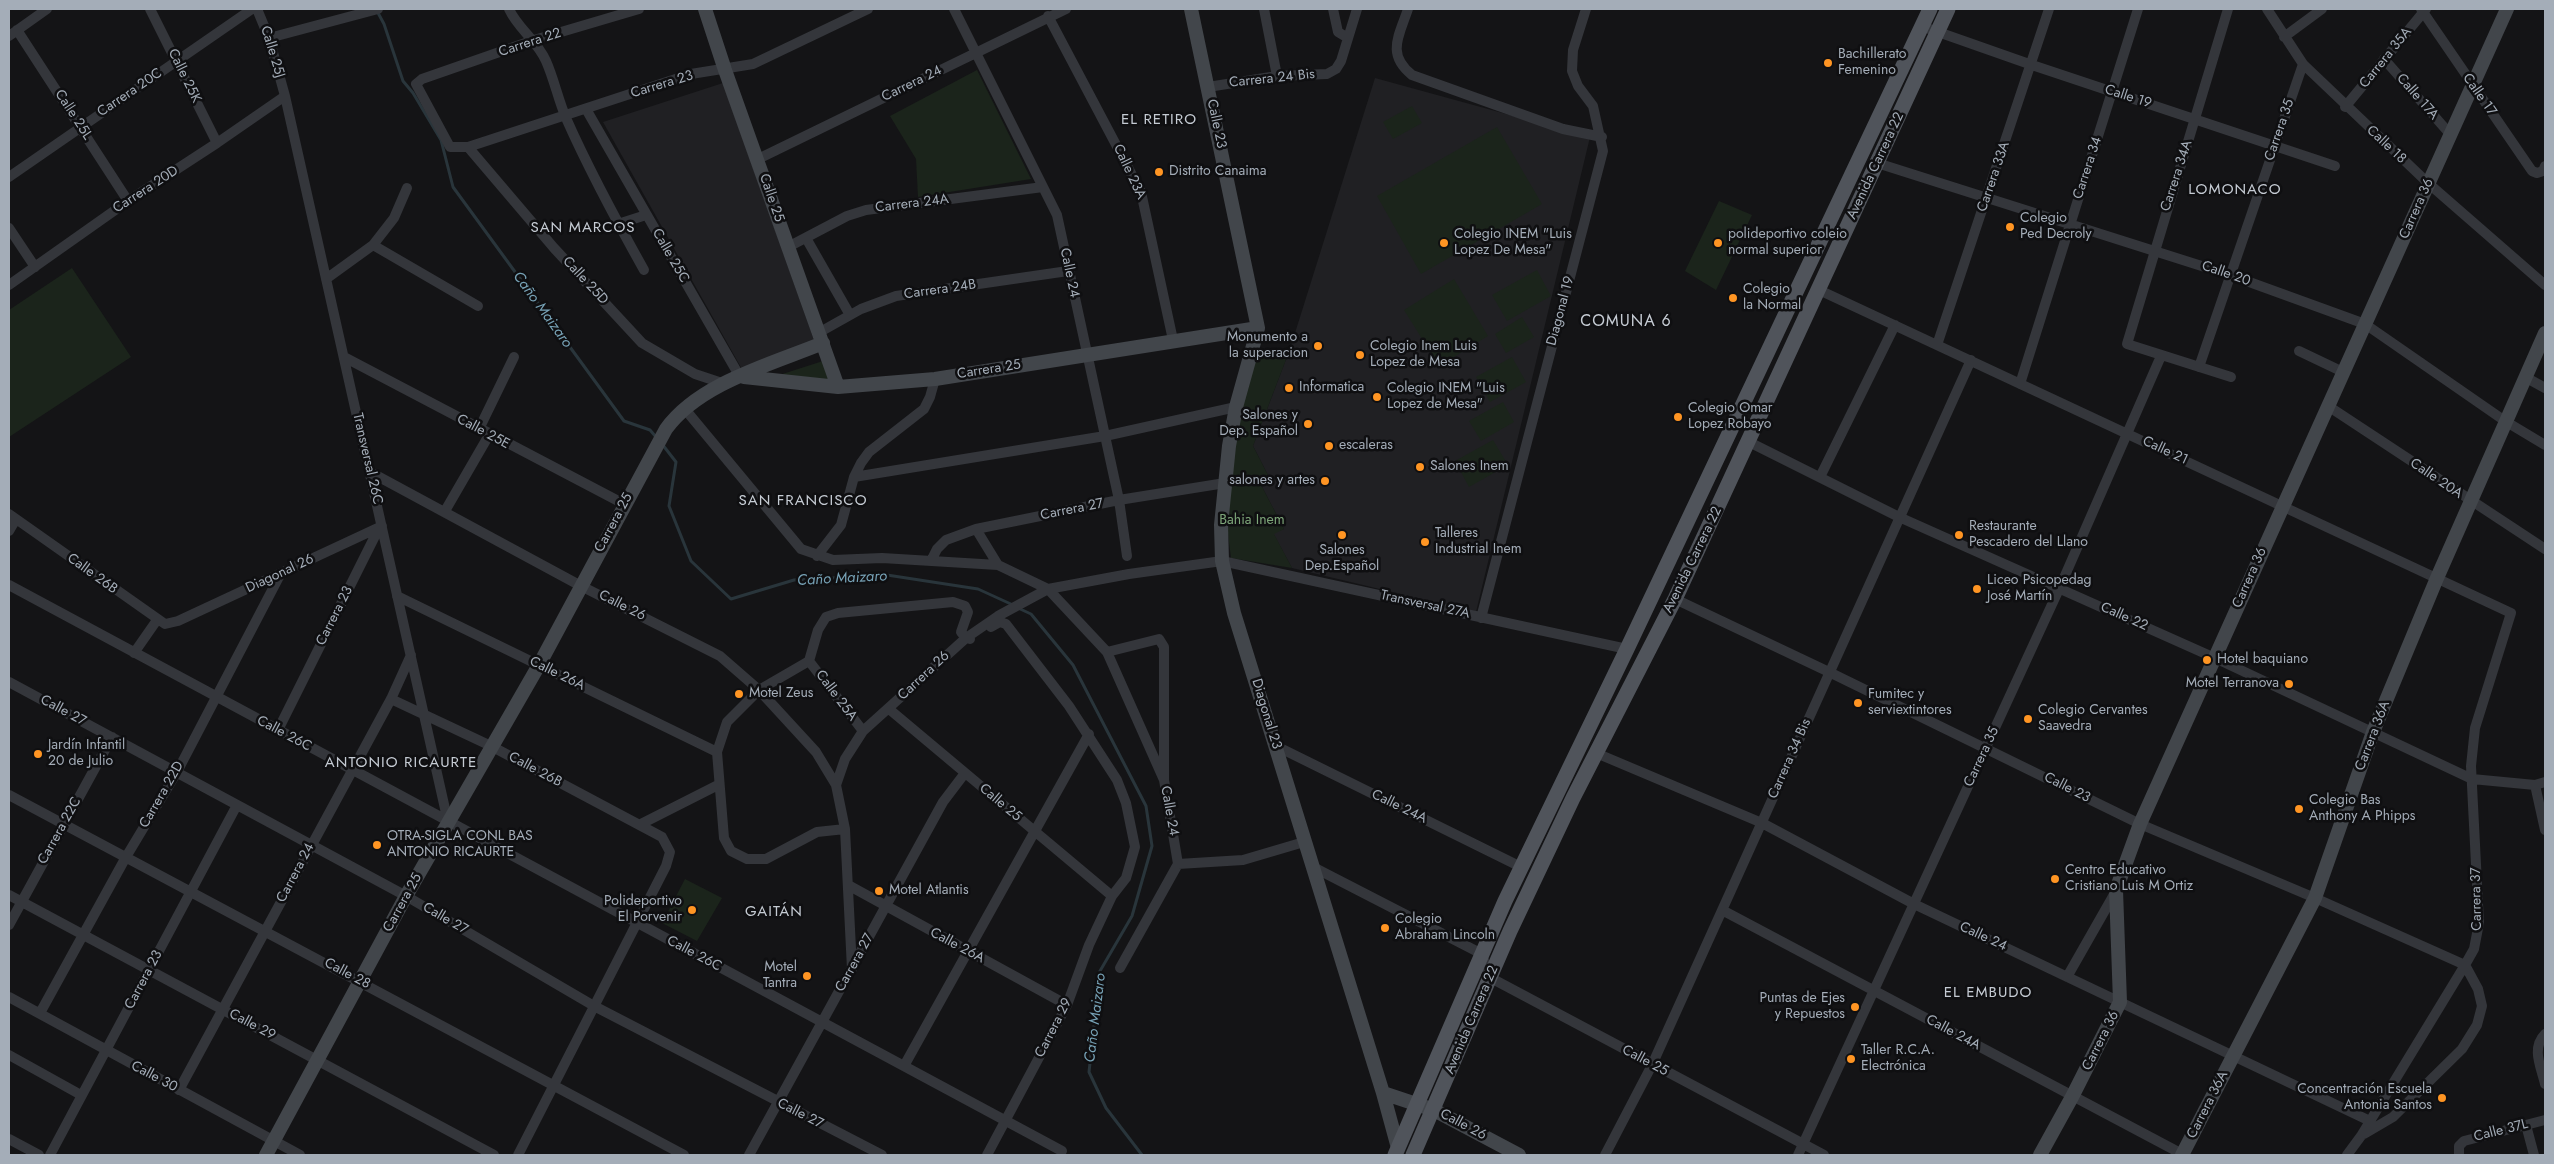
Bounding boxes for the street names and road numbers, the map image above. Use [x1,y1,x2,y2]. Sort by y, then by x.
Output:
street label: Calle 25J [256,24,288,80]
street label: Carrera 35A [2356,24,2416,92]
street label: Carrera 22 [497,25,563,61]
street label: Calle 25K [164,46,204,106]
street label: Carrera 24 [879,62,945,106]
street label: Carrera 20C [94,65,166,121]
street label: Carrera 24 Bis [1228,66,1316,92]
street label: Carrera 23 [629,68,695,102]
street label: Calle 17A [2392,70,2442,124]
street label: Calle 17 [2458,71,2500,119]
street label: Calle 19 [2102,82,2154,112]
street label: Calle 25L [51,87,95,143]
street label: Carrera 35 [2262,97,2298,163]
street label: Calle 23 [1203,98,1229,150]
street label: Avenida Carrera 22 [1844,110,1908,222]
street label: Calle 18 [2363,122,2409,168]
street label: Carrera 34 [2070,135,2106,201]
street label: Carrera 34A [2158,138,2196,214]
street label: Carrera 33A [1974,140,2014,214]
street label: Calle 23A [1109,142,1149,202]
street label: Carrera 20D [110,163,182,217]
street label: Calle 25 [755,172,787,224]
street label: Carrera 36 [2396,176,2438,242]
street label: Carrera 24A [874,191,950,217]
street label: Calle 25C [648,226,692,286]
street label: Calle 24 [1056,247,1082,299]
street label: Calle 25D [559,253,611,309]
street label: Calle 20 [2199,258,2253,290]
street label: Diagonal 19 [1544,274,1578,348]
street label: Carrera 24B [903,277,977,303]
street label: Carrera 25 [956,357,1022,383]
street label: Calle 25E [454,411,512,453]
street label: Transversal 26C [348,412,386,506]
street label: Calle 21 [2139,433,2191,469]
street label: Calle 20A [2407,455,2465,503]
street label: Carrera 25 [591,491,637,555]
street label: Carrera 27 [1039,496,1105,524]
street label: Avenida Carrera 22 [1660,504,1726,616]
street label: Carrera 36 [2229,545,2271,611]
street label: Calle 26B [64,550,120,598]
street label: Diagonal 26 [243,551,317,597]
street label: Carrera 23 [313,584,357,648]
street label: Calle 26 [596,587,648,625]
street label: Transversal 27A [1379,587,1471,623]
street label: Calle 22 [2098,599,2150,635]
street label: Carrera 26 [895,648,953,704]
street label: Calle 26A [527,653,587,695]
street label: Calle 25A [811,667,861,725]
street label: Diagonal 23 [1247,677,1285,751]
street label: Calle 27 [37,692,89,730]
street label: Carrera 36A [2352,699,2394,773]
street label: Calle 26C [254,713,314,755]
street label: Carrera 34 Bis [1765,716,1815,802]
street label: Carrera 35 [1961,724,2003,790]
street label: Calle 26B [505,749,565,791]
street label: Carrera 22D [136,759,188,831]
street label: Calle 23 [2041,769,2093,807]
street label: Calle 25 [975,780,1025,826]
street label: Calle 24 [1156,785,1182,837]
street label: Calle 24A [1369,786,1429,828]
street label: Carrera 22C [35,794,85,868]
street label: Carrera 24 [273,840,319,906]
street label: Carrera 37 [2468,867,2486,931]
street label: Carrera 25 [380,871,426,935]
street label: Calle 27 [419,899,471,939]
street label: Calle 24 [1957,919,2009,955]
street label: Calle 26A [927,925,987,967]
street label: Carrera 27 [832,931,878,995]
street label: Calle 26C [664,933,724,975]
street label: Carrera 23 [121,948,167,1012]
street label: Calle 28 [321,955,373,993]
street label: Avenida Carrera 22 [1442,963,1502,1077]
street label: Carrera 29 [1032,995,1076,1061]
street label: Calle 29 [226,1006,278,1044]
street label: Carrera 36 [2079,1009,2123,1073]
street label: Calle 24A [1923,1012,1983,1054]
street label: Calle 25 [1619,1042,1671,1080]
street label: Calle 30 [128,1058,180,1096]
street label: Carrera 36A [2184,1068,2232,1142]
street label: Calle 27 [774,1095,826,1133]
street label: Calle 26 [1437,1106,1489,1144]
street label: Calle 37L [2472,1116,2530,1146]

